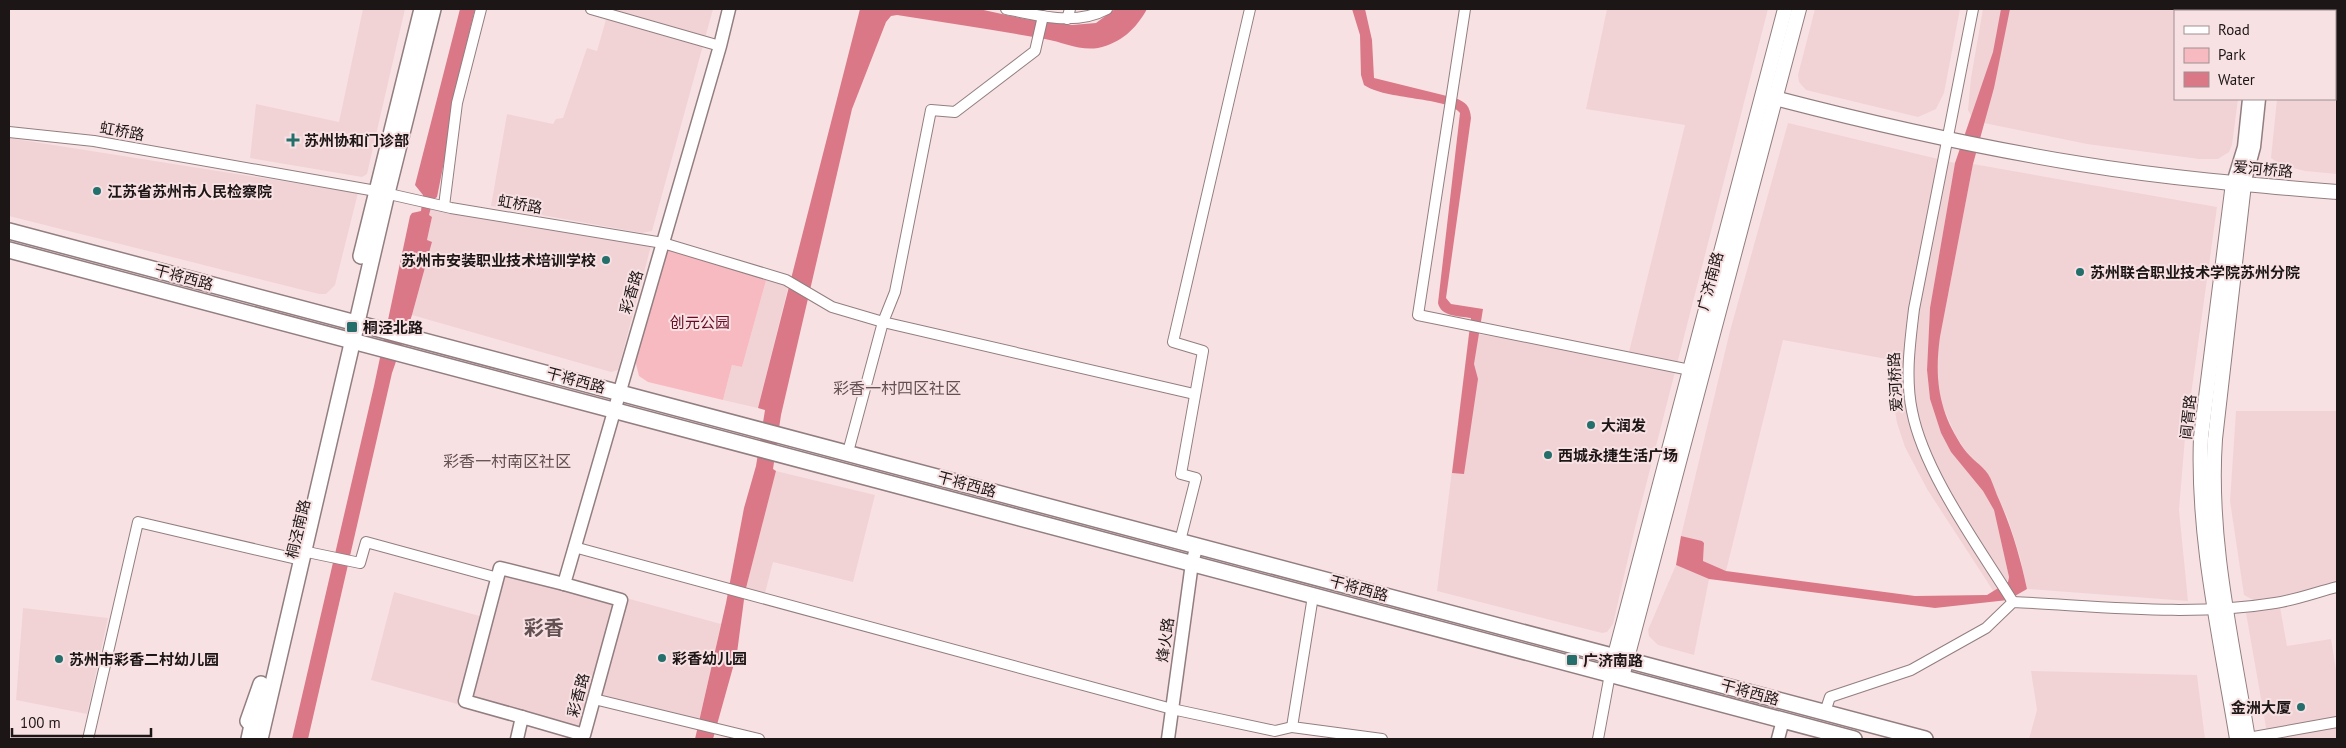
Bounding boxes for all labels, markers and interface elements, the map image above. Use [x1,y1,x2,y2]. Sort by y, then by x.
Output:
legend [2174,10,2336,100]
text: Road [2218,20,2250,39]
text: Park [2218,45,2246,64]
text: Water [2218,70,2255,89]
street label: 虹桥路 [98,118,146,144]
place label: 苏州协和门诊部 [304,131,409,150]
marker: 苏州协和门诊部 [286,133,300,147]
street label: 爱河桥路 [2232,157,2294,181]
place label: 江苏省苏州市人民检察院 [107,182,272,201]
marker: 江苏省苏州市人民检察院 [91,185,103,197]
street label: 虹桥路 [496,191,544,217]
street label: 广济南路 [1693,250,1727,312]
place label: 苏州市安装职业技术培训学校 [401,251,596,270]
marker: 苏州市安装职业技术培训学校 [600,254,612,266]
street label: 干将西路 [153,260,215,294]
place label: 苏州联合职业技术学院苏州分院 [2090,263,2300,282]
marker: 苏州联合职业技术学院苏州分院 [2074,266,2086,278]
street label: 彩香路 [615,268,647,316]
park label: 创元公园 [670,313,730,332]
place label: 桐泾北路 [363,318,423,337]
marker: 桐泾北路 [345,320,359,334]
street label: 爱河桥路 [1884,352,1906,412]
street label: 干将西路 [545,363,607,397]
district label: 彩香一村四区社区 [833,378,961,398]
street label: 阊胥路 [2176,394,2200,440]
place label: 大润发 [1601,416,1646,435]
marker: 大润发 [1585,419,1597,431]
place label: 西城永捷生活广场 [1558,446,1678,465]
marker: 西城永捷生活广场 [1542,449,1554,461]
district label: 彩香一村南区社区 [443,451,571,471]
street label: 干将西路 [936,467,998,501]
street label: 桐泾南路 [282,498,314,560]
street label: 干将西路 [1328,571,1390,605]
district label: 彩香 [524,615,564,641]
street label: 烽火路 [1152,616,1178,664]
place label: 彩香幼儿园 [672,649,747,668]
place label: 苏州市彩香二村幼儿园 [69,650,219,669]
place label: 广济南路 [1583,651,1643,670]
marker: 彩香幼儿园 [656,652,668,664]
marker: 苏州市彩香二村幼儿园 [53,653,65,665]
marker: 广济南路 [1565,653,1579,667]
street label: 彩香路 [563,671,593,719]
street label: 干将西路 [1719,675,1781,709]
place label: 金洲大厦 [2231,698,2291,717]
marker: 金洲大厦 [2295,701,2307,713]
scale bar [12,706,151,738]
text: 100 m [20,713,61,732]

